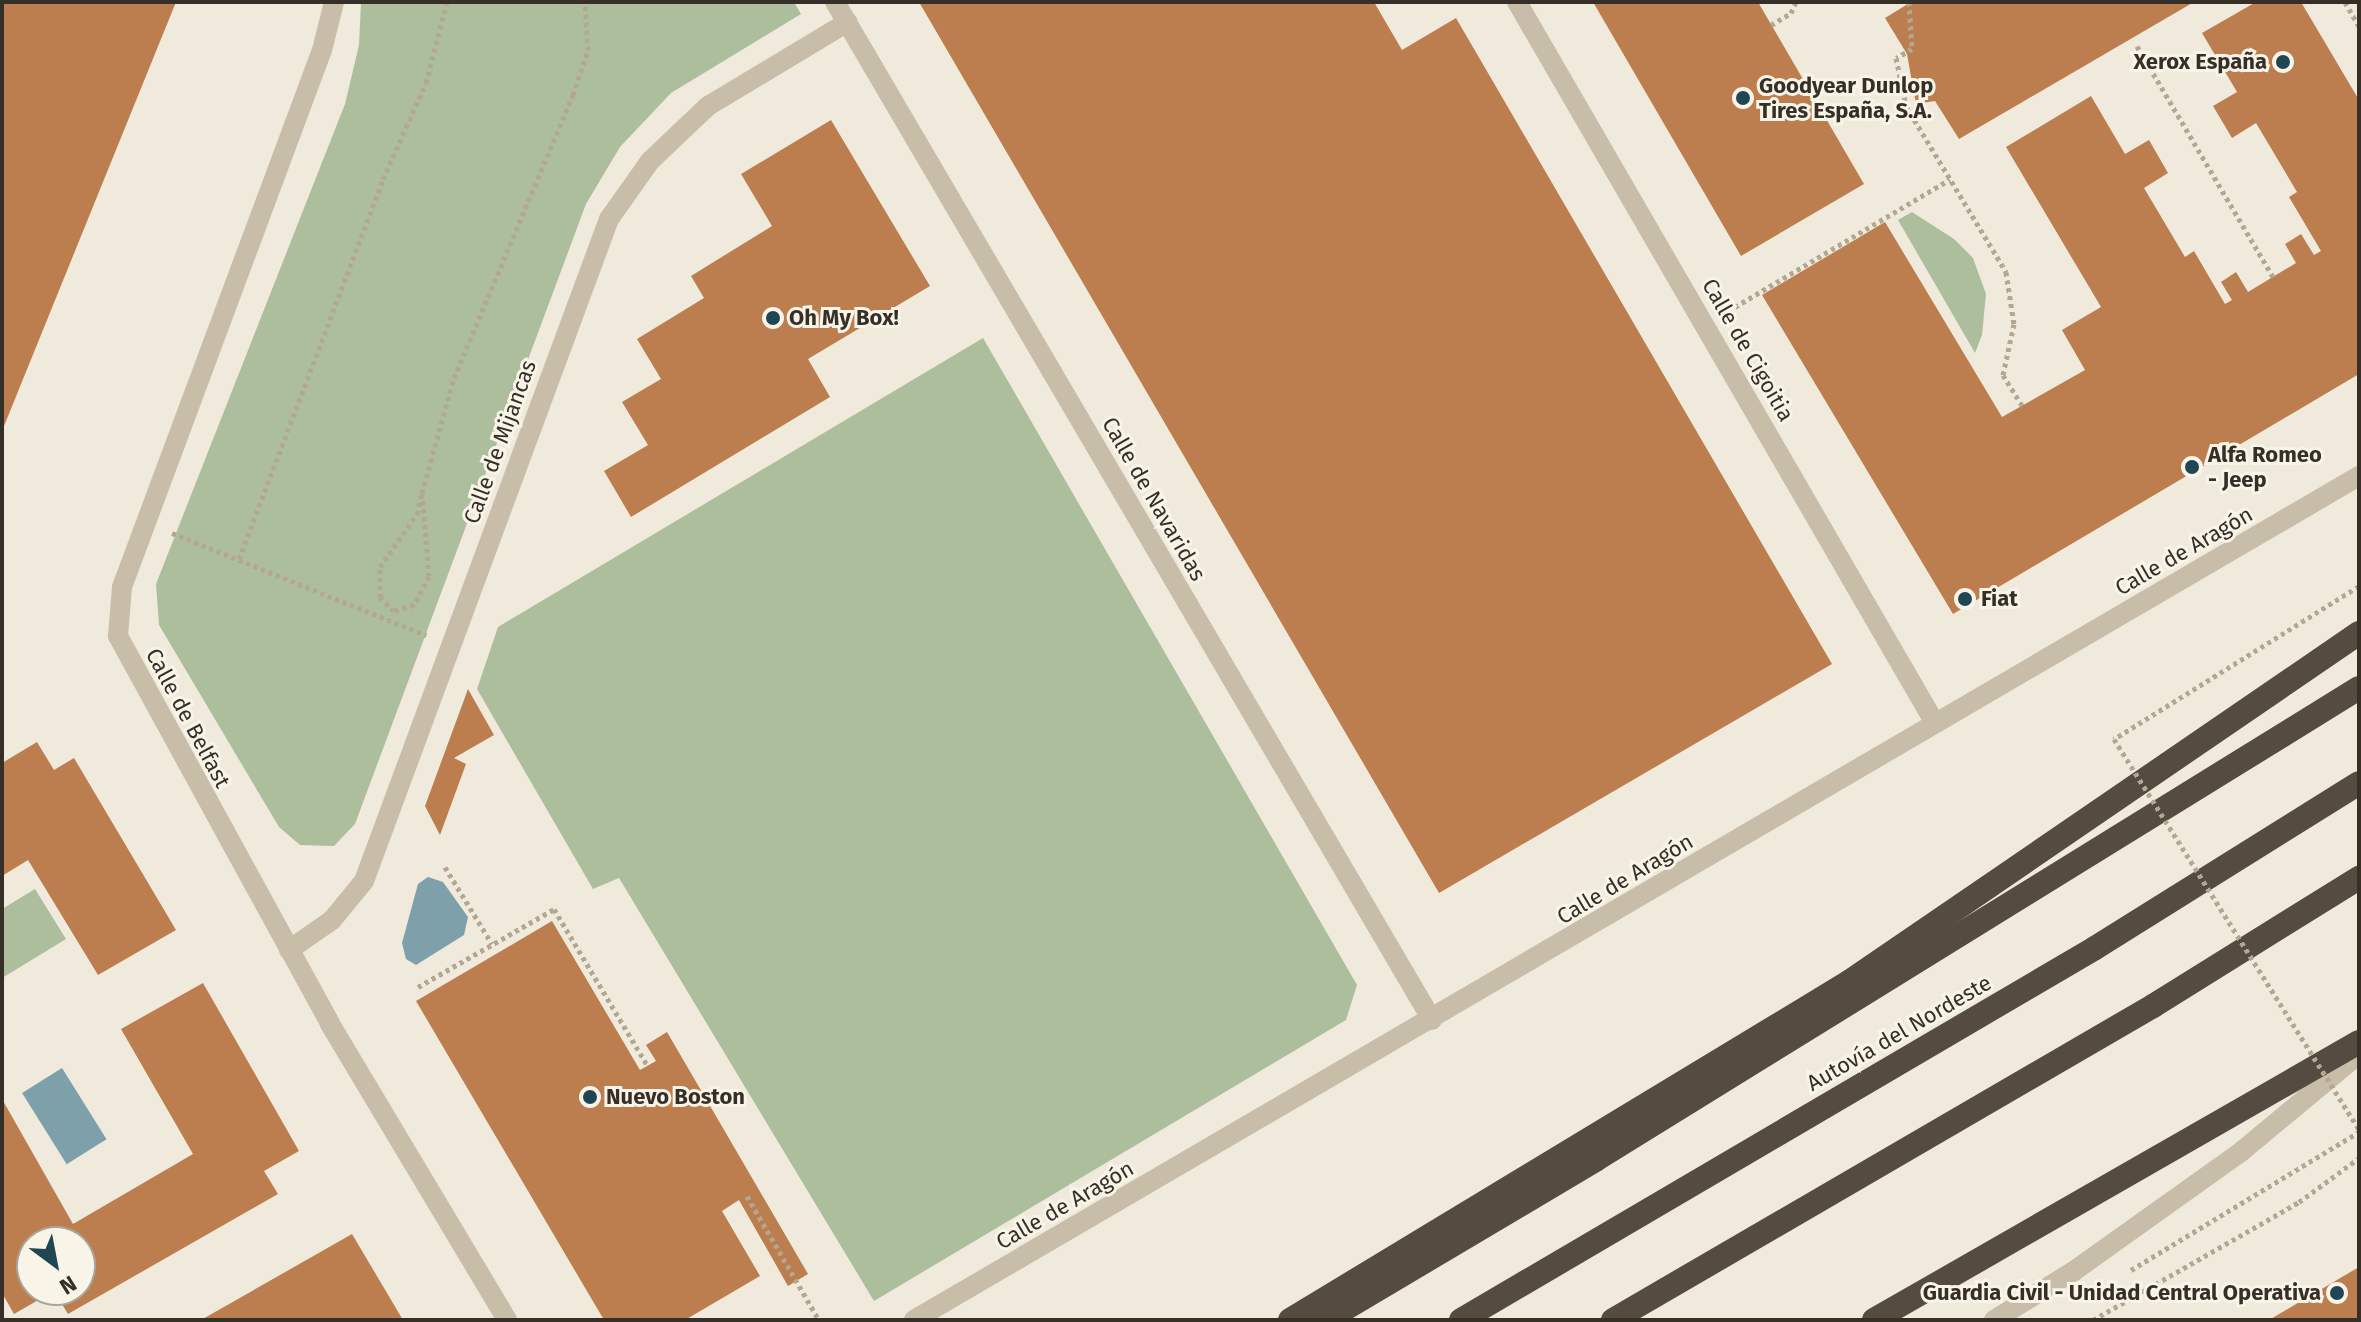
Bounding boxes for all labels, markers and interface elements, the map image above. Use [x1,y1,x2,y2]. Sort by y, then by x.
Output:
place label: Xerox España [2133,49,2267,75]
marker: Xerox España [2274,53,2292,71]
place label: Goodyear Dunlop Tires España, S.A. [1759,72,1933,124]
marker: Goodyear Dunlop Tires España, S.A. [1734,89,1752,107]
street label: Calle de Cigoitia [1697,274,1799,426]
place label: Oh My Box! [789,305,899,331]
marker: Oh My Box! [764,309,782,327]
street label: Calle de Mijancas [458,357,542,527]
street label: Calle de Navaridas [1096,413,1212,585]
place label: Alfa Romeo - Jeep [2208,441,2322,492]
marker: Alfa Romeo - Jeep [2183,458,2201,476]
street label: Calle de Aragón [2111,501,2257,601]
place label: Fiat [1981,586,2018,612]
marker: Fiat [1956,590,1974,608]
street label: Calle de Belfast [140,644,236,792]
street label: Calle de Aragón [1552,828,1698,930]
street label: Autovía del Nordeste [1802,969,1996,1097]
place label: Nuevo Boston [606,1084,745,1110]
marker: Nuevo Boston [581,1088,599,1106]
street label: Calle de Aragón [992,1155,1138,1255]
north arrow [16,1226,96,1306]
text: N [55,1270,81,1300]
place label: Guardia Civil - Unidad Central Operativa [1923,1280,2321,1306]
marker: Guardia Civil - Unidad Central Operativa [2328,1284,2346,1302]

